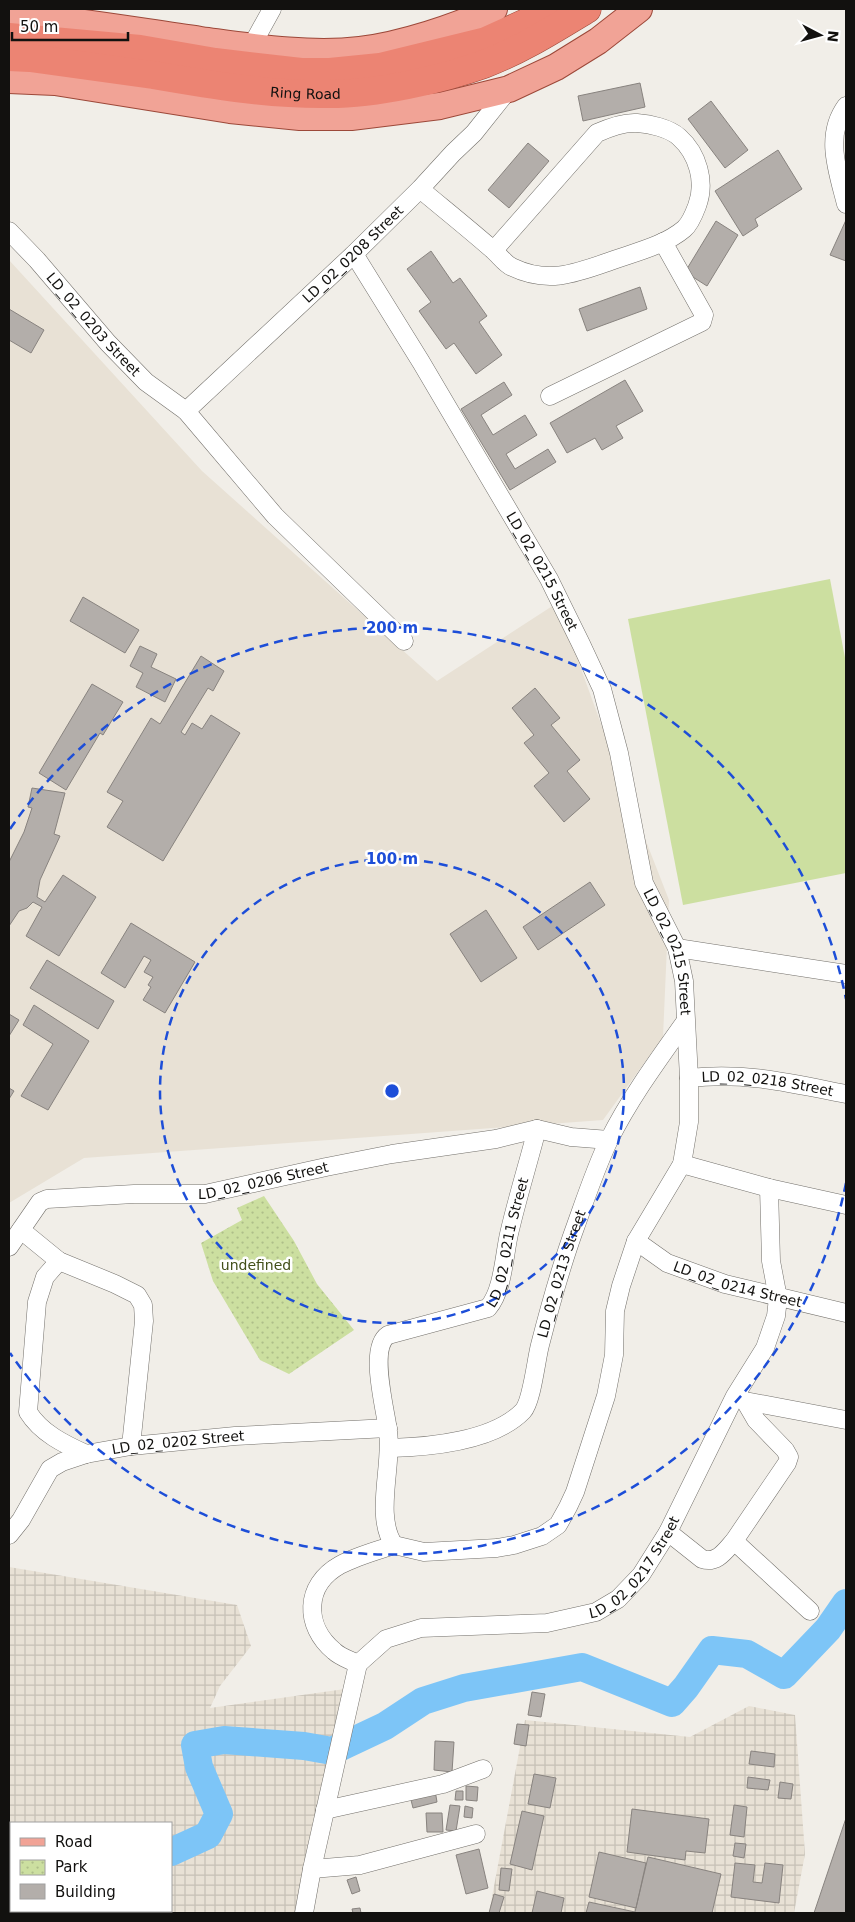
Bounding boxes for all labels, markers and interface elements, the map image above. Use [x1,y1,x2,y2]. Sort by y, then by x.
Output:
scale bar [12,10,129,42]
north arrow [795,10,845,60]
text: 50 m [20,18,58,36]
text: N [824,30,841,43]
street label: Ring Road [269,84,341,102]
street label: LD_02_0208 Street [299,202,407,306]
street label: LD_02_0203 Street [43,269,144,380]
street label: LD_02_0215 Street [503,509,581,634]
text: 200 m [366,619,418,637]
text: 100 m [366,850,418,868]
street label: LD_02_0215 Street [640,886,694,1016]
street label: LD_02_0218 Street [701,1068,835,1099]
centre of rings [383,1082,401,1100]
street label: LD_02_0206 Street [198,1159,330,1202]
street label: LD_02_0211 Street [483,1175,531,1310]
street label: LD_02_0213 Street [534,1207,589,1340]
park label: undefined [221,1257,291,1273]
street label: LD_02_0214 Street [671,1258,804,1310]
street label: LD_02_0202 Street [111,1427,245,1457]
street label: LD_02_0217 Street [587,1513,683,1621]
legend [10,1822,172,1912]
text: Road [55,1833,93,1851]
text: Park [55,1858,88,1876]
text: Building [55,1883,116,1901]

